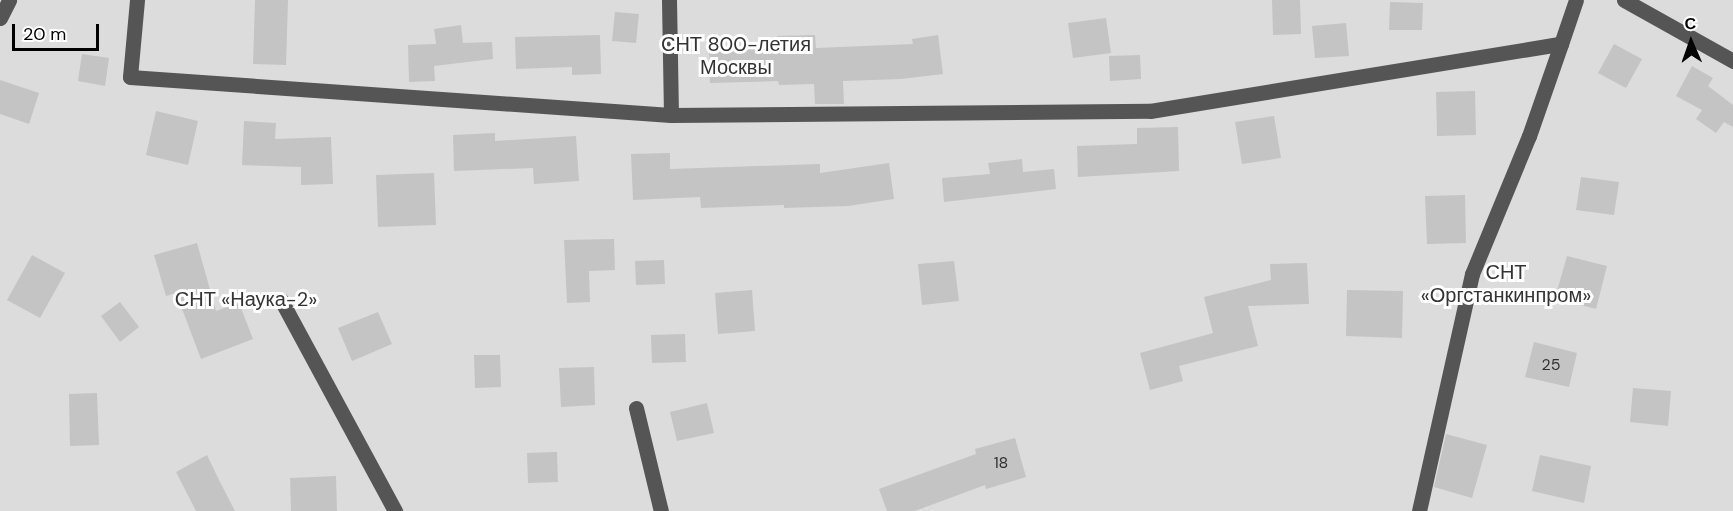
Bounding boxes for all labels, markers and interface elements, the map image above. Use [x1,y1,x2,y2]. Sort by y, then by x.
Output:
scale bar [15,12,102,50]
north arrow [1661,12,1721,72]
text: С [1684,13,1696,34]
text: 20 m [23,22,66,46]
park label: СНТ 800-летия Москвы [661,33,811,80]
park label: СНТ «Оргстанкинпром» [1421,260,1591,307]
park label: СНТ «Наука-2» [175,287,317,311]
house number: 25 [1542,355,1560,375]
house number: 18 [994,453,1008,473]

